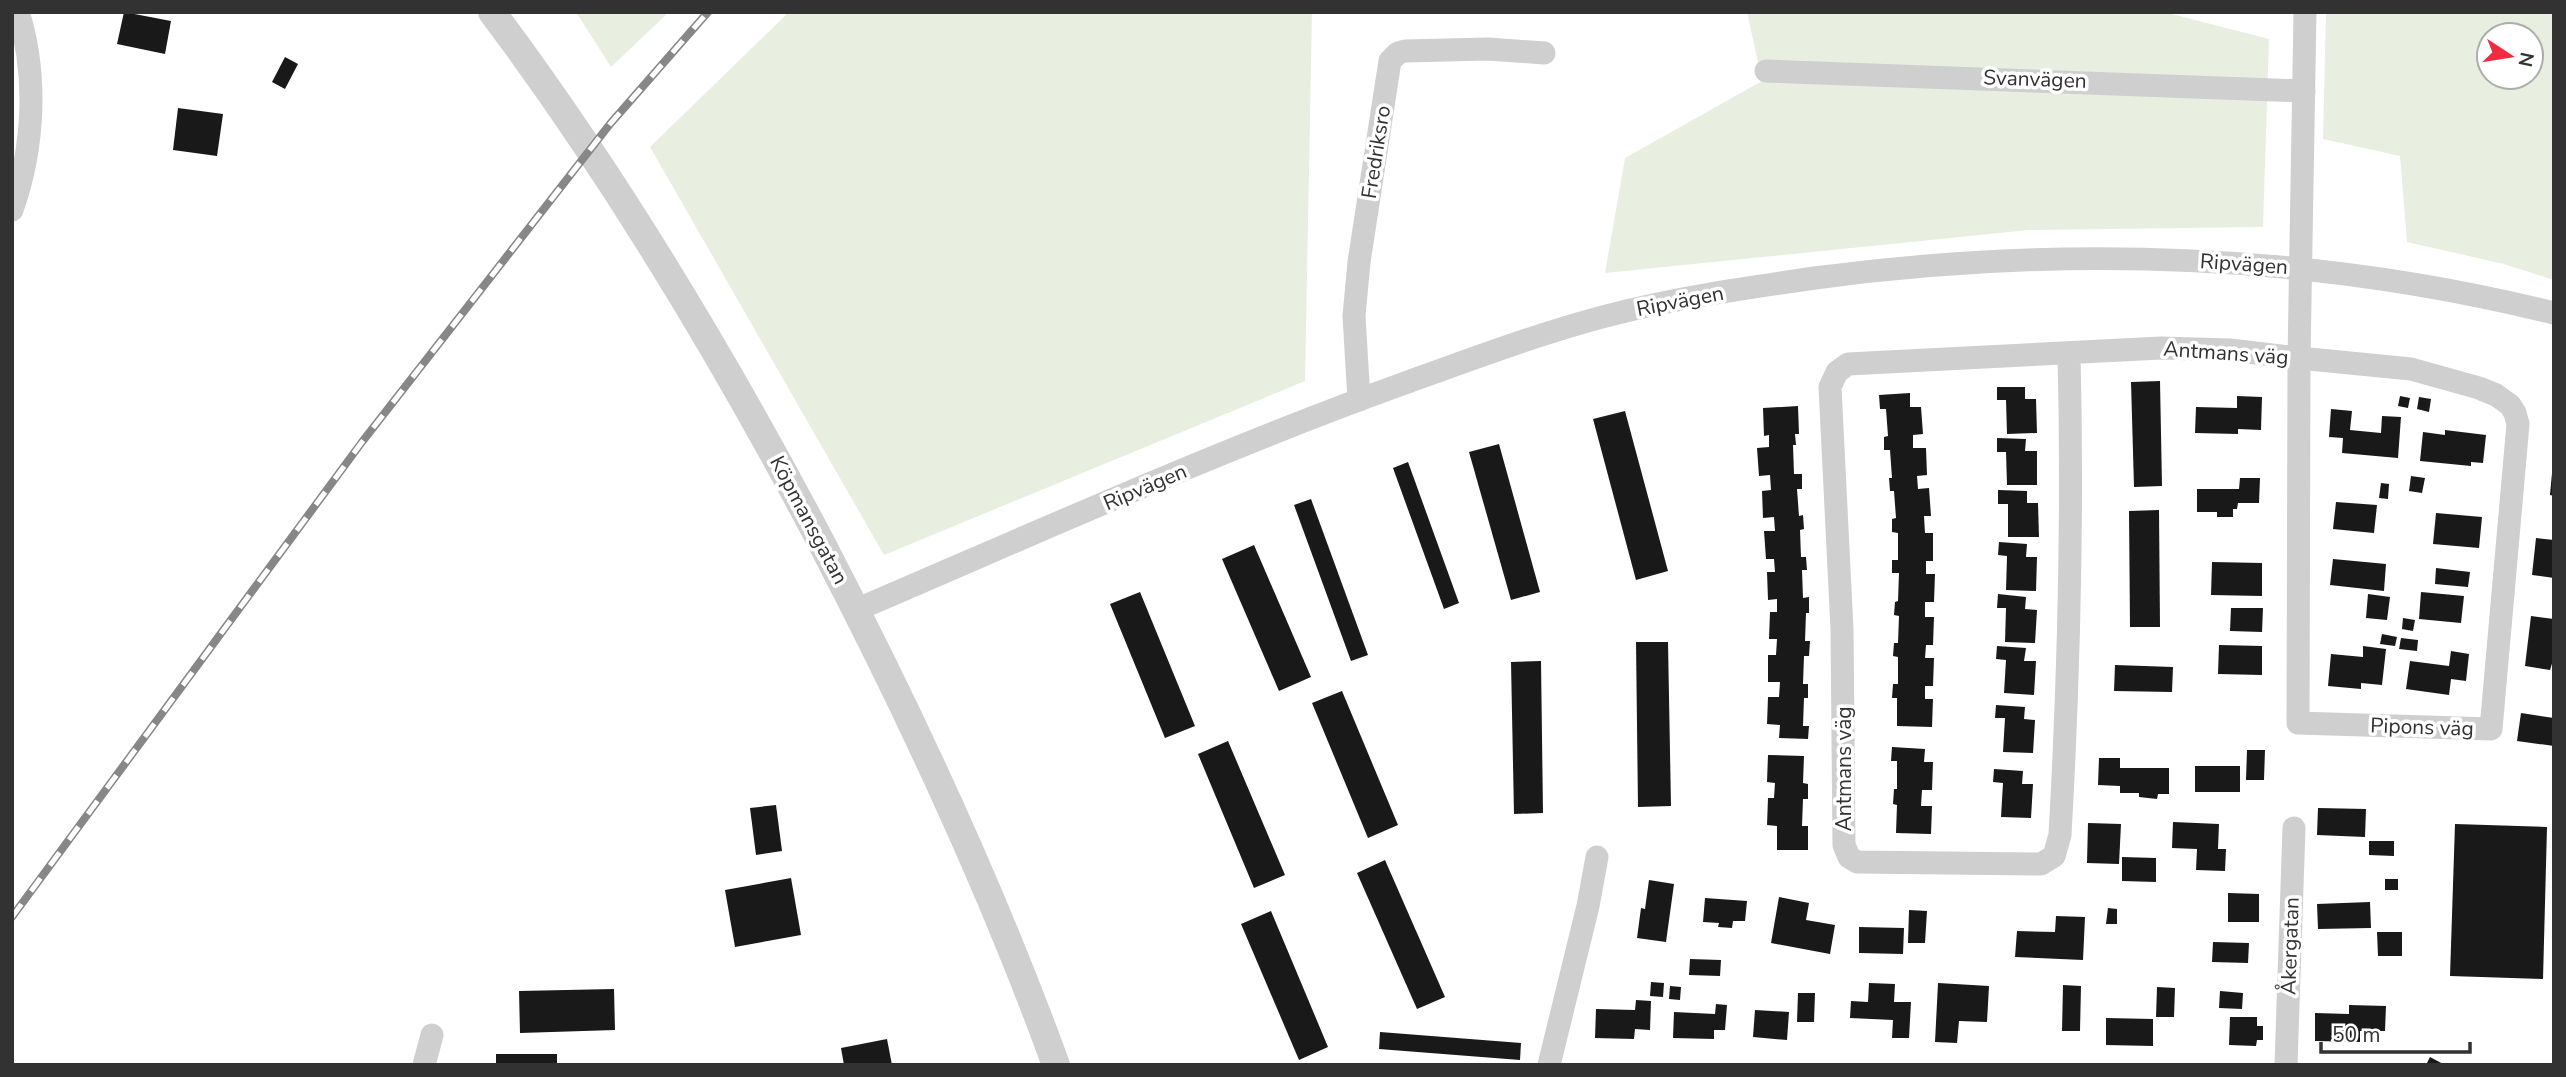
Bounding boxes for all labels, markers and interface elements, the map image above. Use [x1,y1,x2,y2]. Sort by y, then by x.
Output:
north arrow [2475,21,2545,91]
text: N [2511,50,2540,69]
street label: Svanvägen [1983,63,2087,95]
street label: Fredriksro [1355,103,1397,201]
street label: Ripvägen [2199,247,2289,281]
street label: Ripvägen [1634,279,1726,323]
street label: Antmans väg [2163,335,2289,371]
street label: Köpmansgatan [763,451,855,589]
street label: Ripvägen [1099,457,1191,517]
street label: Antmans väg [1830,706,1858,832]
street label: Pipons väg [2370,711,2474,743]
street label: Åkergatan [2273,897,2306,995]
scale bar [2321,1010,2470,1054]
text: 50 m [2332,1021,2381,1049]

